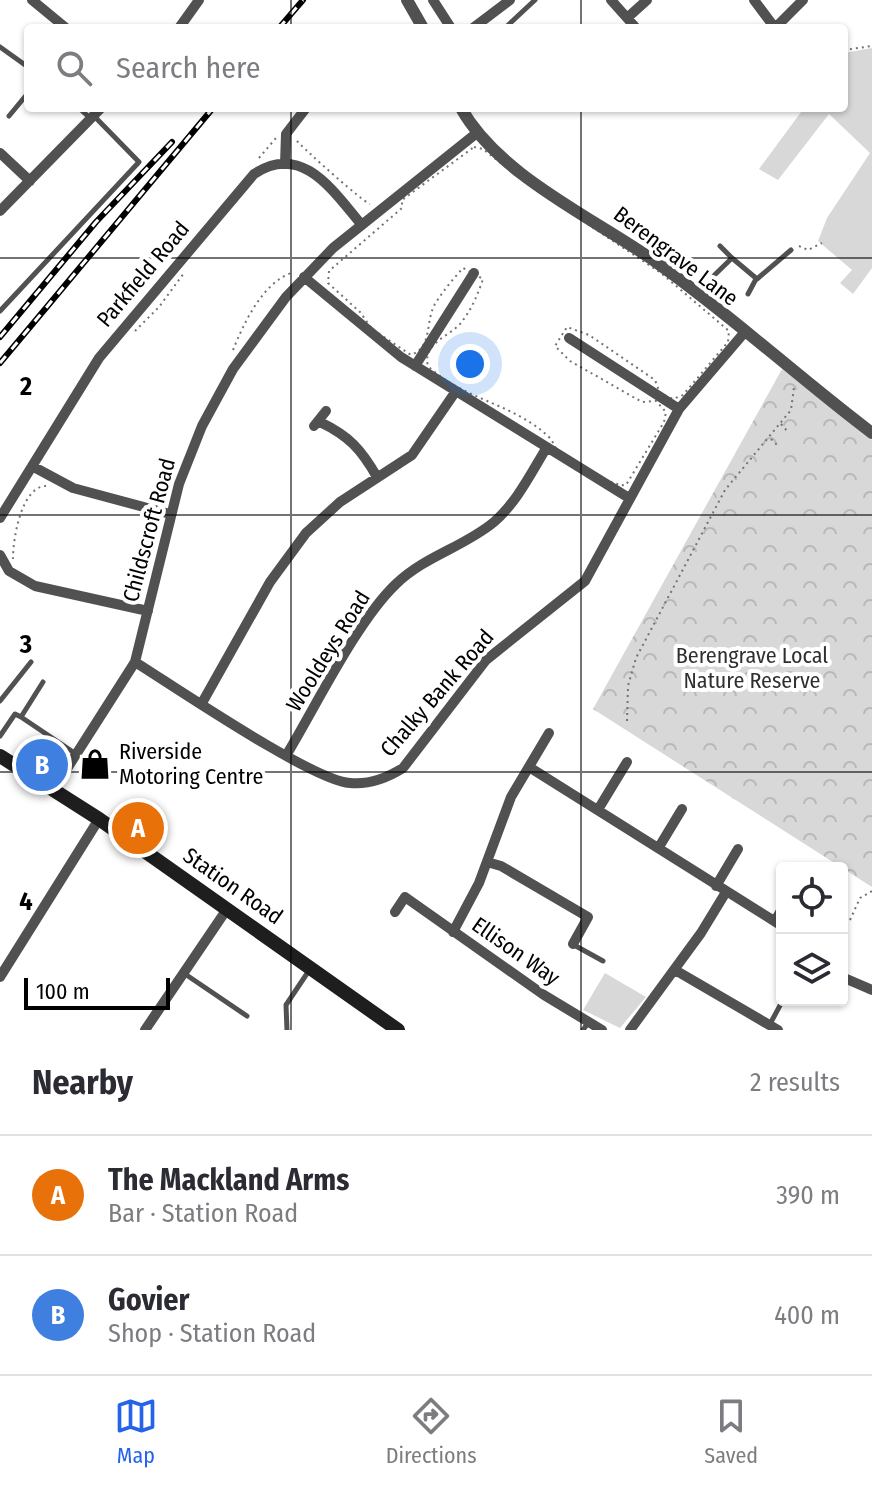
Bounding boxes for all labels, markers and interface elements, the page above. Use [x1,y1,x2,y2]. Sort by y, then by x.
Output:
search box [24,24,848,112]
icon: search [52,46,96,90]
text: Search here [116,50,261,86]
street label: Berengrave Lane [608,200,744,312]
street label: Parkfield Road [91,216,195,332]
your location [450,344,490,384]
text: 2 [19,371,32,402]
street label: Childscroft Road [117,455,181,605]
street label: Wooldeys Road [280,586,376,716]
street label: Chalky Bank Road [374,624,500,762]
text: 3 [19,629,32,660]
park label: Berengrave Local Nature Reserve [676,642,828,694]
pin: B [16,735,68,795]
place label: Riverside Motoring Centre [119,738,263,790]
shop icon: Riverside Motoring Centre [78,747,112,781]
pin: A [112,798,164,858]
street label: Station Road [178,842,288,930]
map controls [776,862,848,1006]
button: locate [776,862,848,934]
text: 4 [19,886,33,917]
street label: Ellison Way [467,911,565,991]
button: layers [776,934,848,1006]
scale bar [24,974,170,1010]
text: 100 m [36,978,90,1005]
text: Nearby [32,1062,133,1103]
text: 2 results [750,1067,840,1098]
text: The Mackland Arms [108,1162,349,1198]
text: A [51,1180,65,1211]
text: 390 m [776,1180,840,1211]
text: Bar · Station Road [108,1198,298,1229]
text: Govier [108,1282,190,1318]
text: B [51,1300,65,1331]
text: 400 m [774,1300,840,1331]
text: Shop · Station Road [108,1318,316,1349]
tab: Map [114,1394,158,1469]
tab: Directions [386,1394,477,1469]
tab: Saved [704,1394,758,1469]

